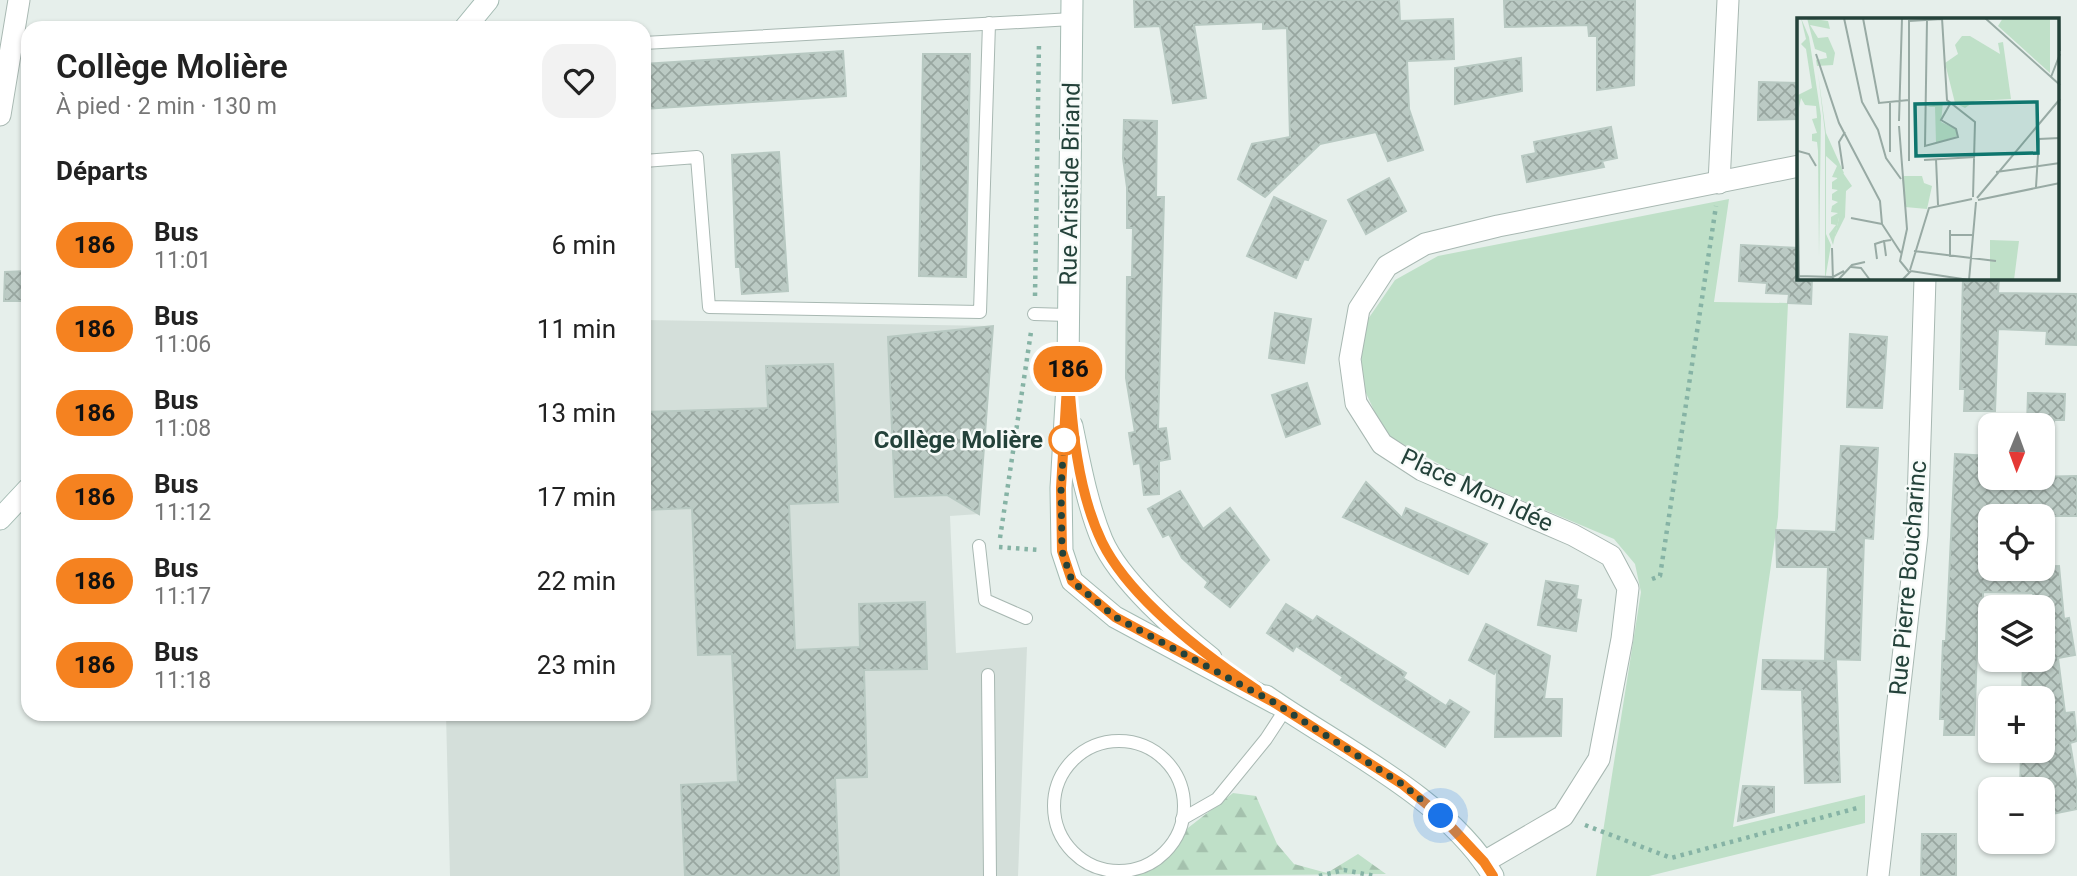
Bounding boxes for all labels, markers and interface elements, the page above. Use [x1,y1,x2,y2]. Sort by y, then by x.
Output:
inset map [1797,18,2060,280]
button: heart [542,44,616,118]
text: Collège Molière [56,47,288,86]
street label: Rue Aristide Briand [1054,82,1086,286]
text: À pied · 2 min · 130 m [56,93,277,120]
text: Départs [56,156,148,186]
text: Bus [154,217,199,247]
text: 6 min [551,230,616,260]
text: 186 [74,231,115,259]
text: 11:01 [154,247,211,274]
text: Bus [154,301,199,331]
text: 11 min [537,314,616,344]
text: 186 [74,315,115,343]
text: 11:06 [154,331,211,358]
line badge: 186 [1028,346,1108,392]
text: 186 [1047,355,1089,383]
text: Bus [154,385,199,415]
text: 13 min [537,398,616,428]
text: 186 [74,399,115,427]
north arrow [1978,413,2054,490]
map controls [1978,413,2055,854]
text: 11:08 [154,415,211,442]
marker: Collège Molière [1049,425,1079,455]
place label: Collège Molière [874,426,1043,454]
street label: Place Mon Idée [1396,443,1558,537]
street label: Rue Pierre Boucharinc [1884,459,1932,697]
text: Bus [154,469,199,499]
text: 17 min [537,482,616,512]
text: 186 [74,483,115,511]
text: 11:12 [154,499,211,526]
button: locate [1978,504,2055,581]
text: Bus [154,553,199,583]
text: 22 min [537,566,616,596]
text: 186 [74,567,115,595]
text: 11:17 [154,583,211,610]
button: layers [1978,595,2055,672]
text: Bus [154,637,199,667]
text: 23 min [537,650,616,680]
text: 186 [74,651,115,679]
text: 11:18 [154,667,211,694]
button: + [1978,686,2055,763]
button: − [1978,777,2055,854]
your location [1423,798,1458,833]

